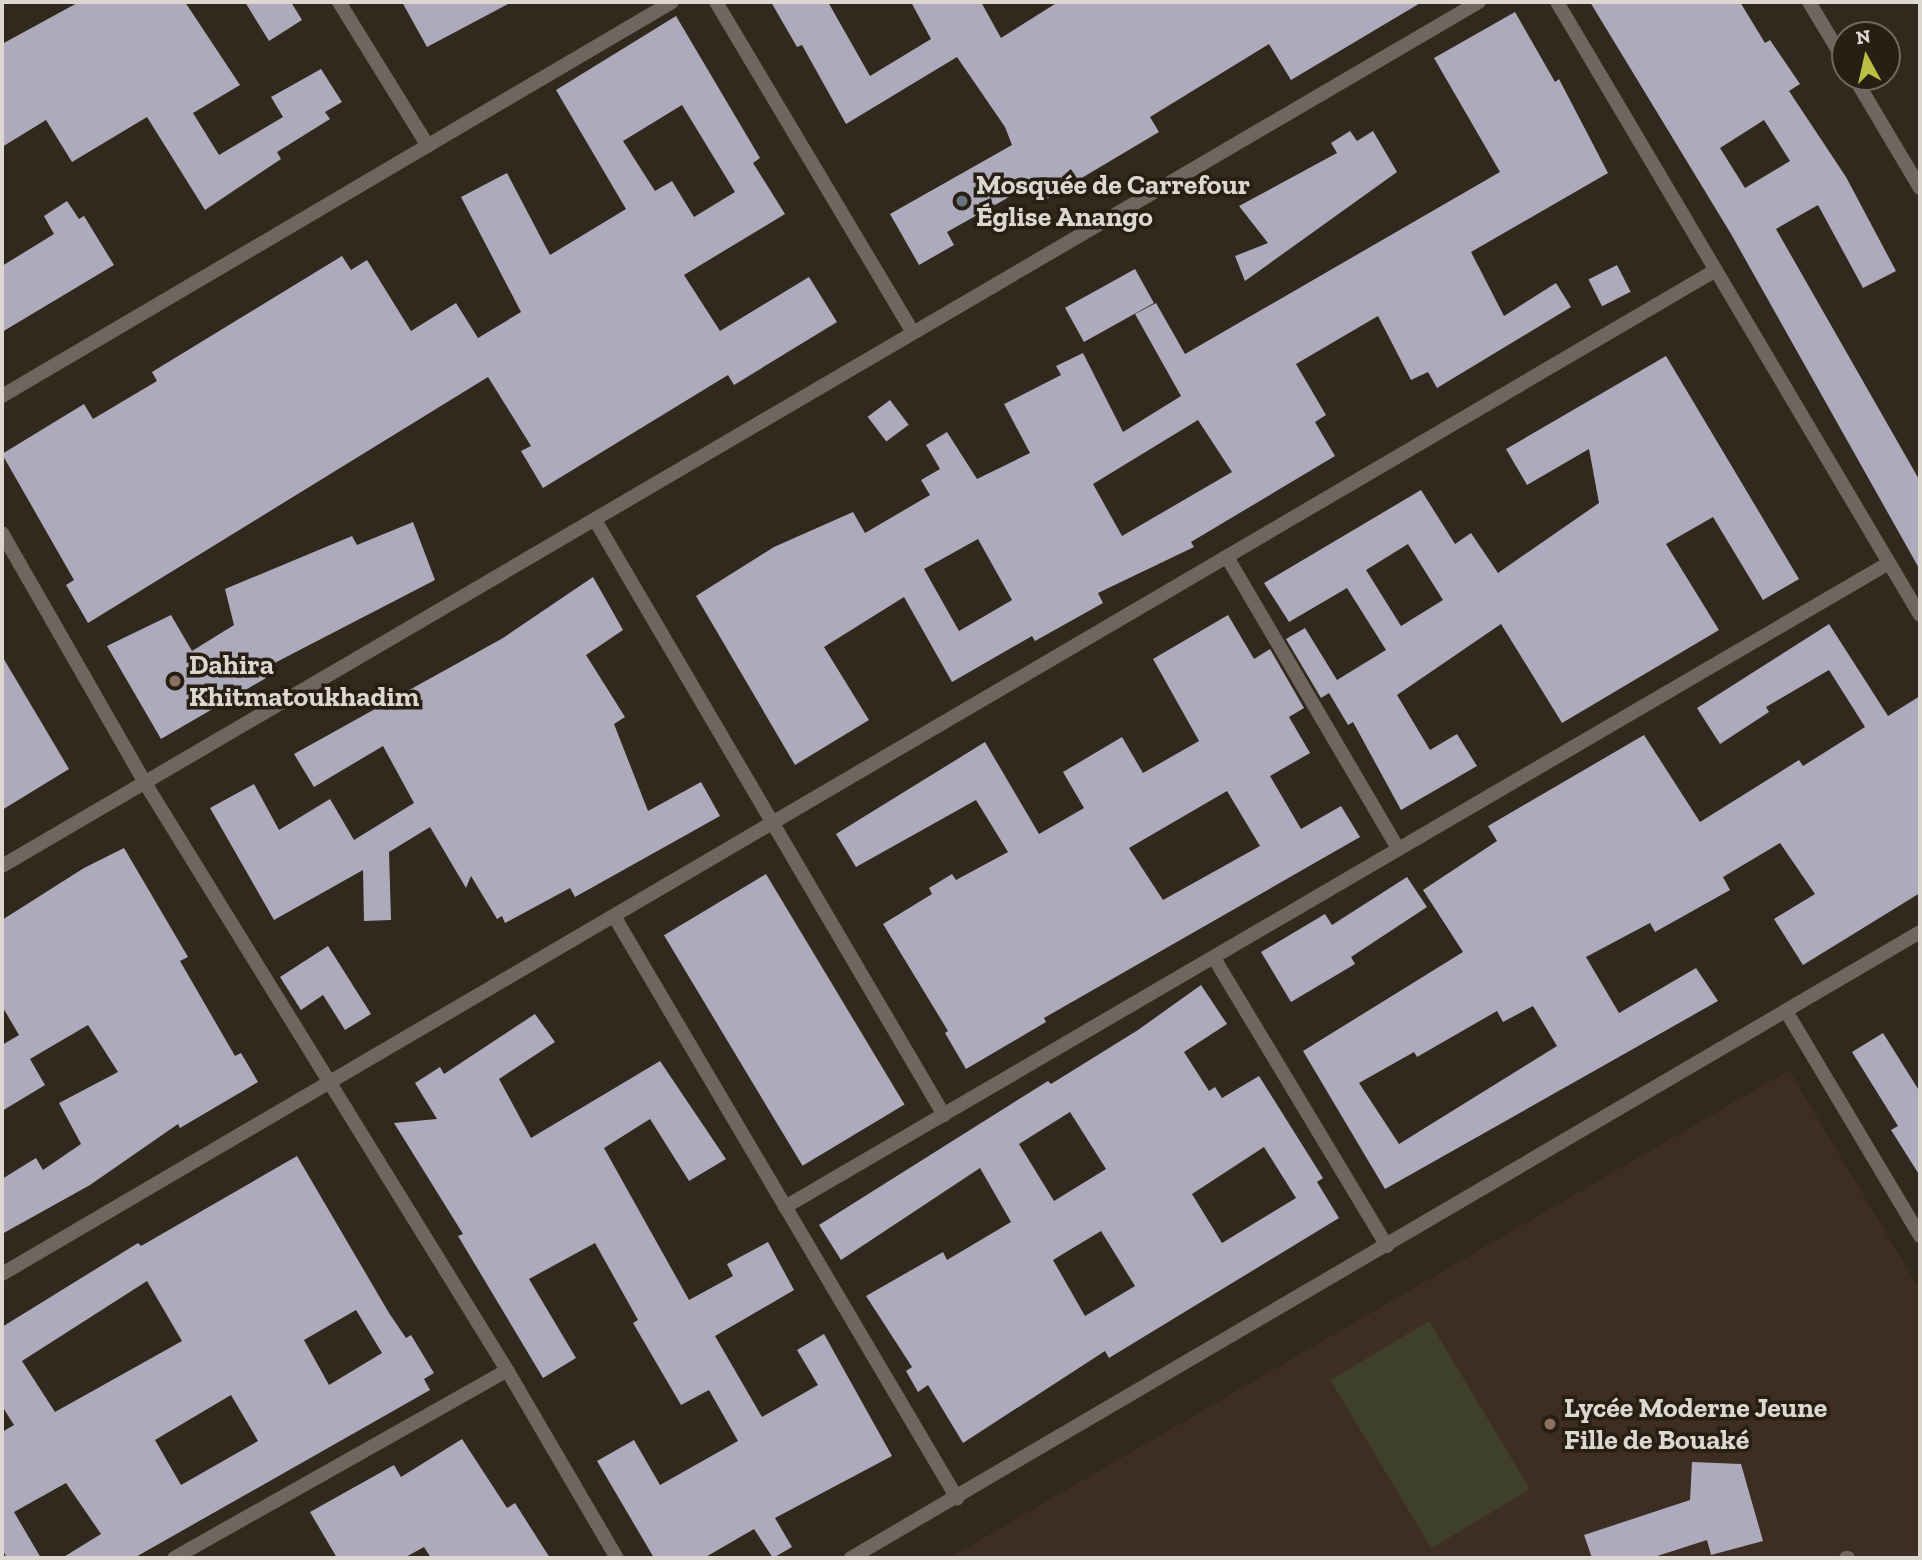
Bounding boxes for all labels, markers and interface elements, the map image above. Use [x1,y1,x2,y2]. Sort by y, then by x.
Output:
north arrow [1831,21,1901,91]
text: N [1855,24,1872,49]
place label: Mosquée de Carrefour Église Anango [976,168,1250,234]
marker: Mosquée de Carrefour Église Anango [954,193,970,209]
place label: Dahira Khitmatoukhadim [189,648,419,714]
marker: Dahira Khitmatoukhadim [167,673,183,689]
place label: Lycée Moderne Jeune Fille de Bouaké [1564,1391,1828,1457]
marker: Lycée Moderne Jeune Fille de Bouaké [1542,1416,1558,1432]

